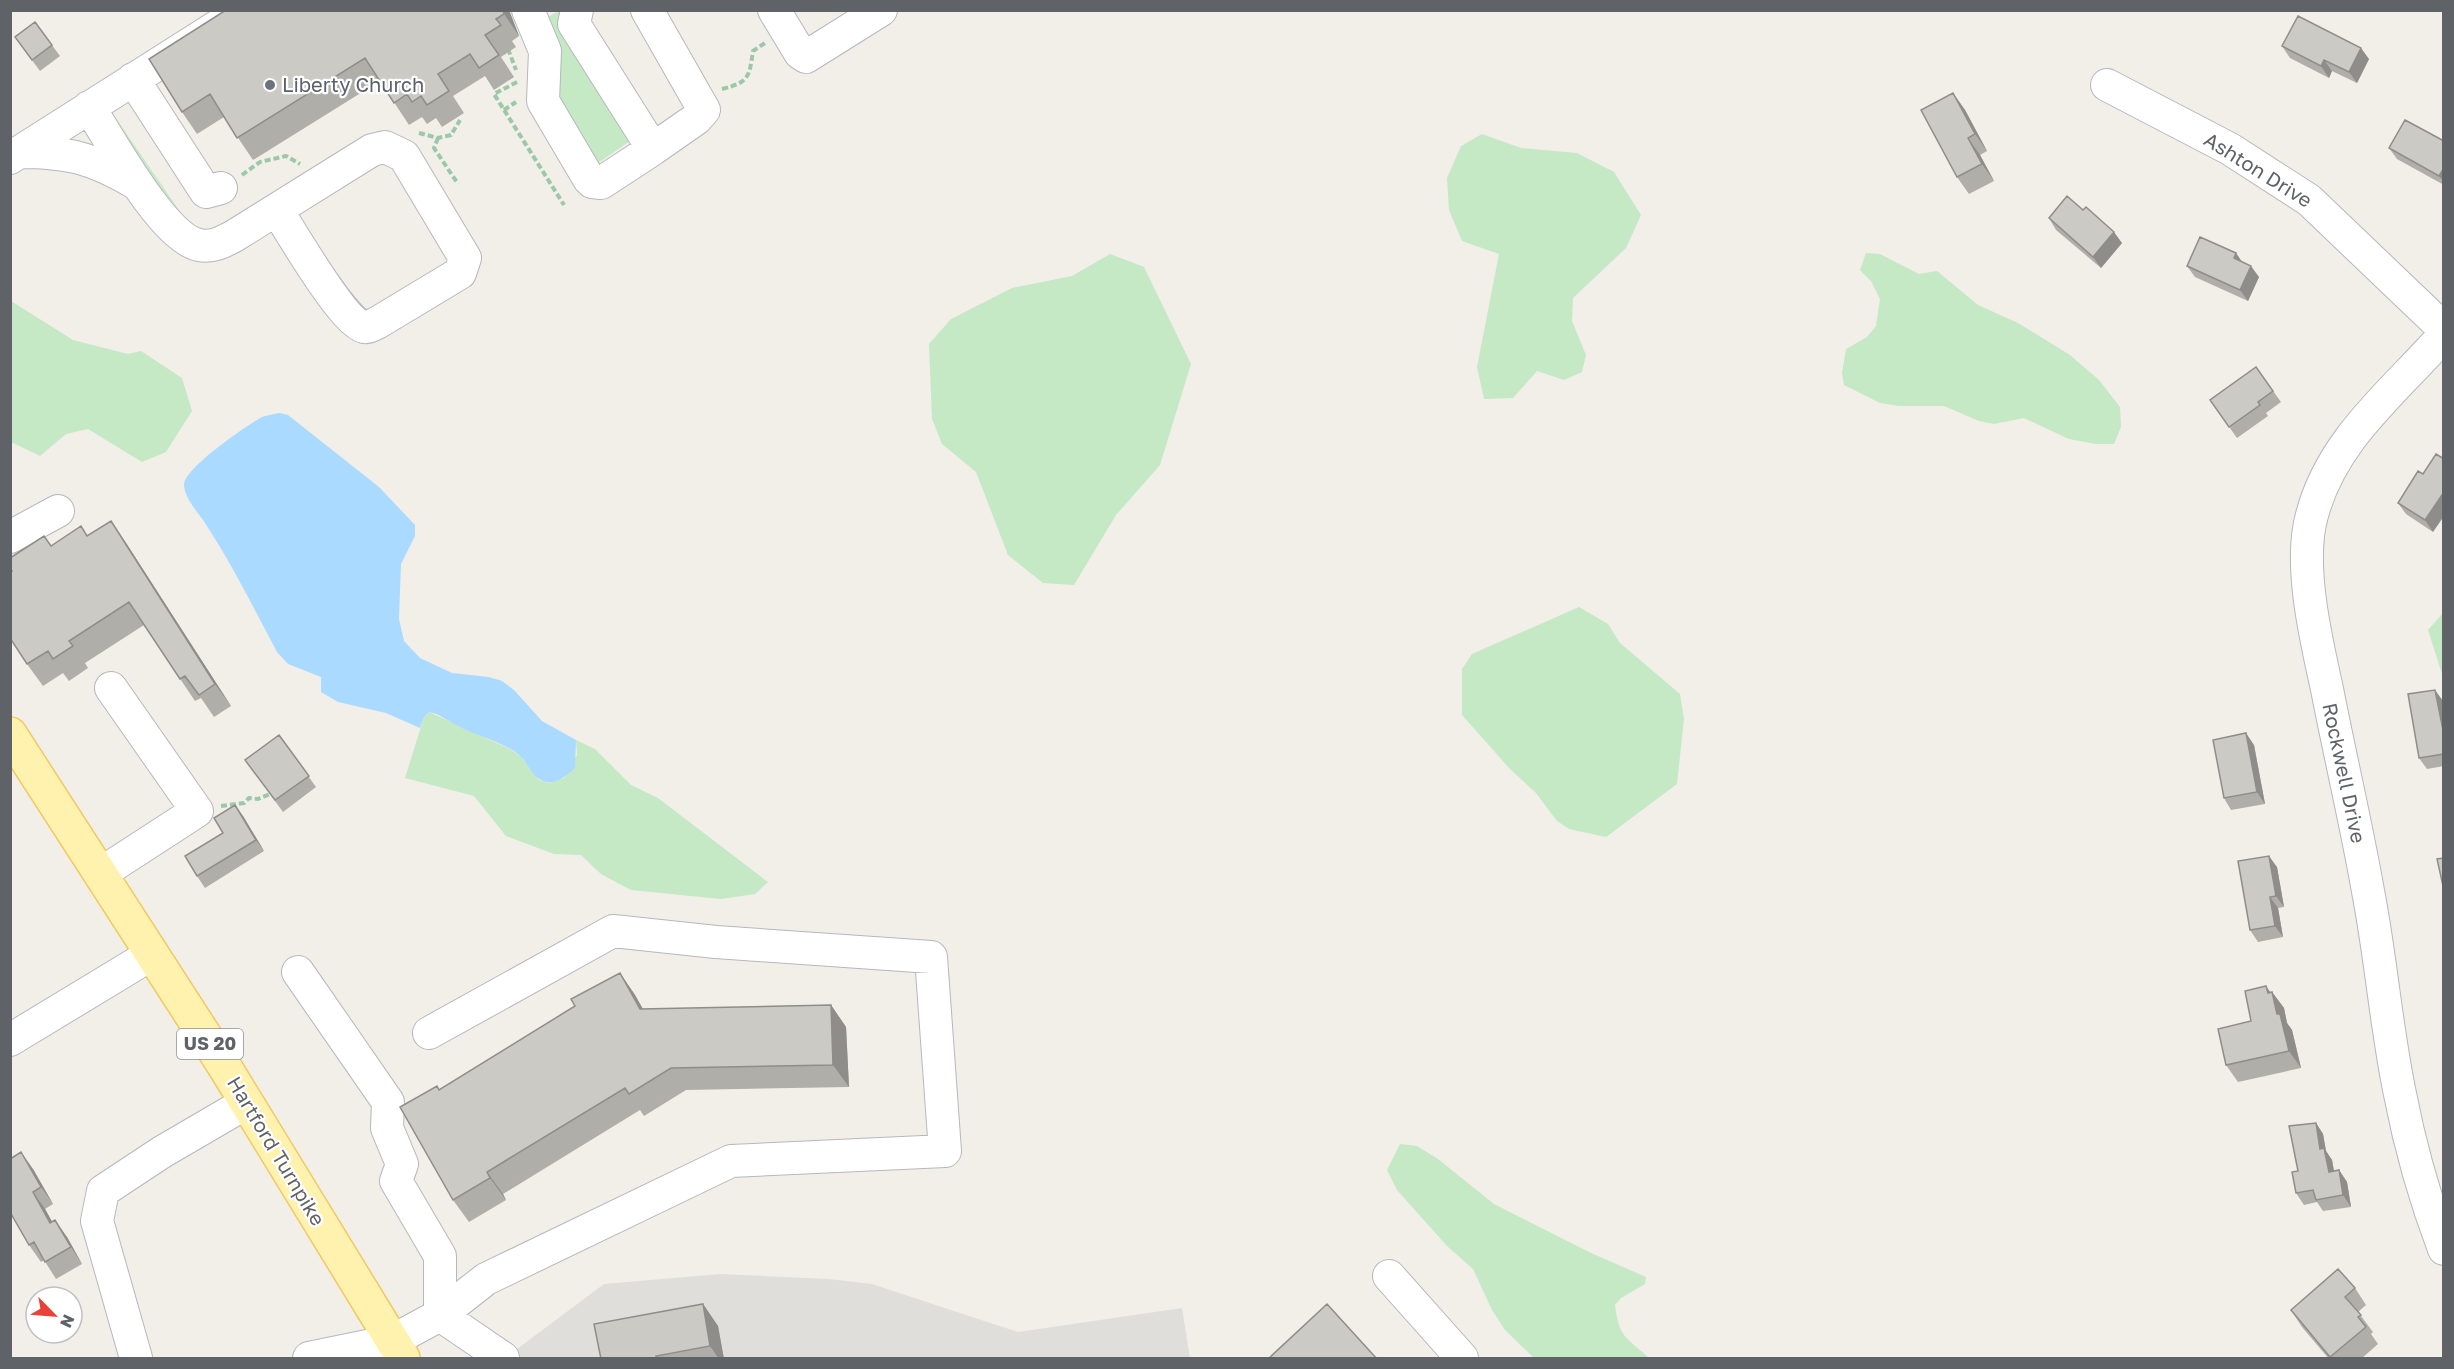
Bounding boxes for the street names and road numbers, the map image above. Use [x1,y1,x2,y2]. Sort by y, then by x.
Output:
street label: Ashton Drive [2200,126,2317,212]
street label: Rockwell Drive [2318,700,2372,845]
road number: US 20 [177,1029,243,1059]
street label: Hartford Turnpike [223,1072,331,1229]

